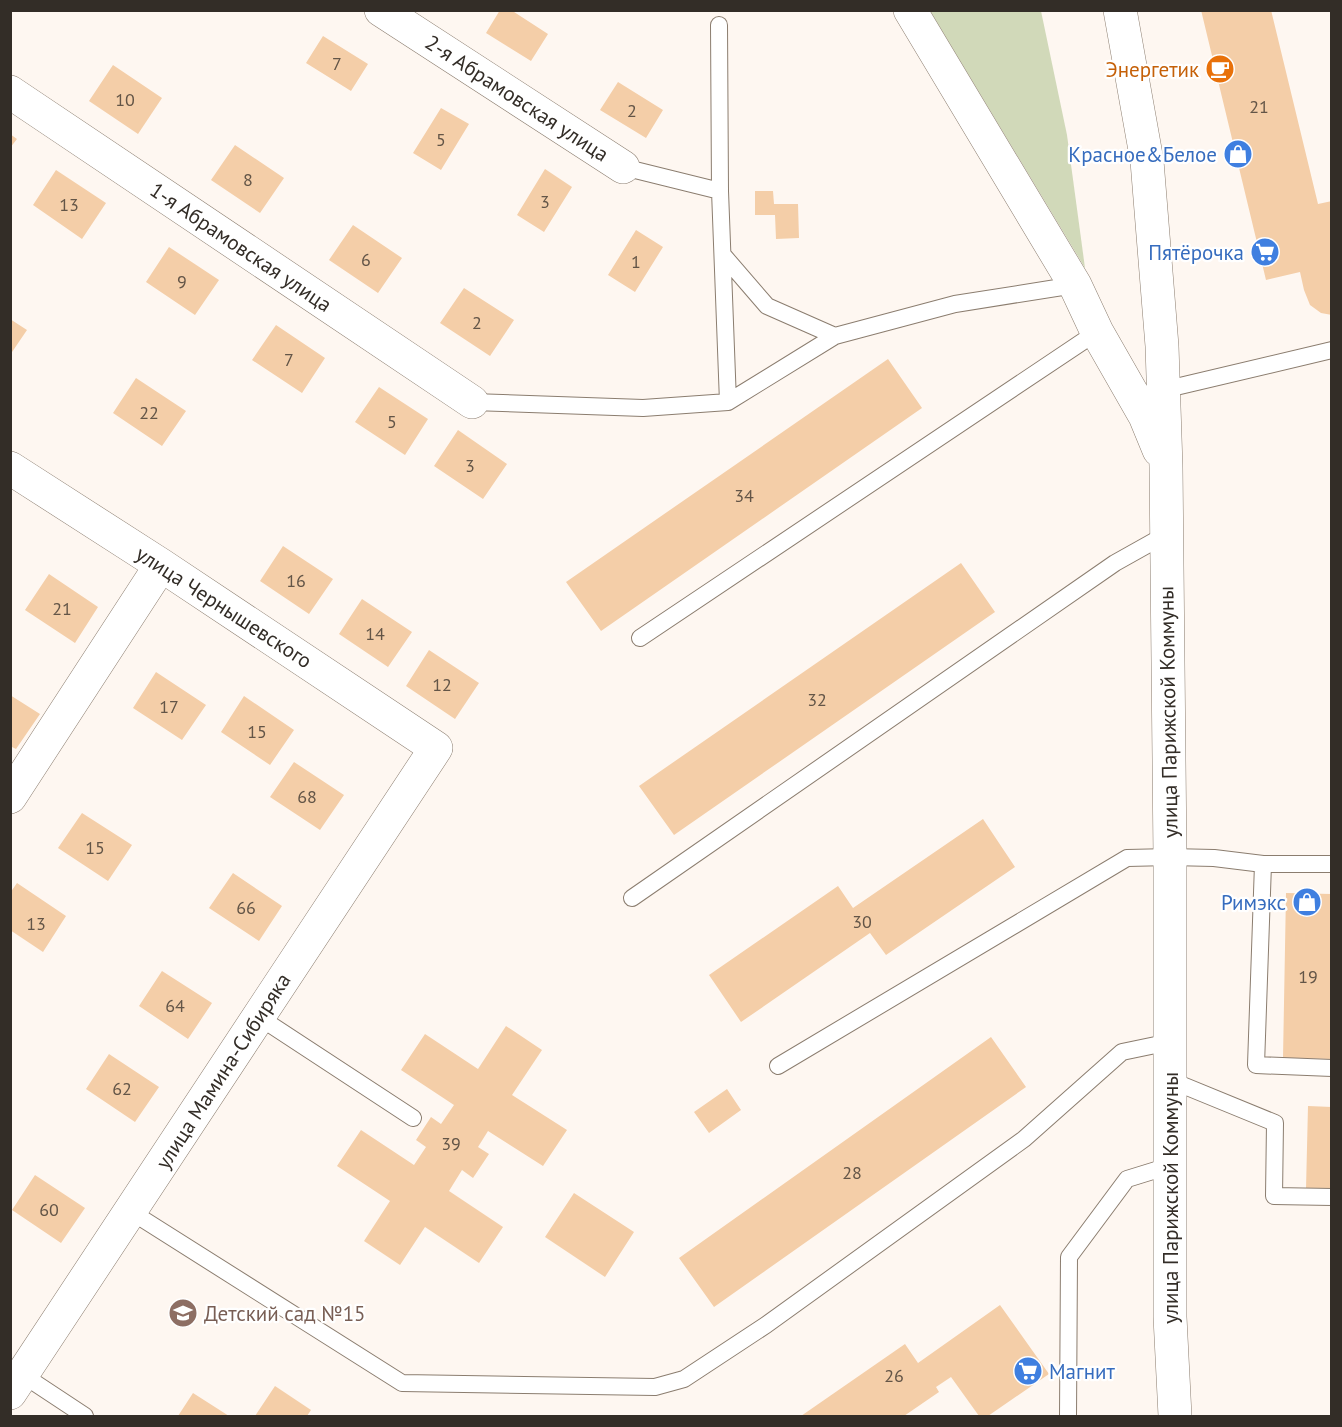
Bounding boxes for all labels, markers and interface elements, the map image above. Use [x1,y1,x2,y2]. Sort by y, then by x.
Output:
street label: 2-я Абрамовская улица [420,29,614,167]
house number: 7 [332,52,342,75]
cafe icon: Энергетик [1204,53,1236,85]
place label: Энергетик [1106,56,1199,83]
house number: 10 [115,88,135,111]
house number: 21 [1249,95,1269,118]
house number: 2 [627,99,637,122]
house number: 5 [436,128,446,151]
shop icon: Красное&Белое [1222,138,1254,170]
place label: Красное&Белое [1068,141,1217,168]
house number: 8 [243,168,253,191]
street label: 1-я Абрамовская улица [145,176,337,318]
house number: 3 [540,190,550,213]
house number: 13 [59,193,79,216]
supermarket icon: Пятёрочка [1249,236,1281,268]
place label: Пятёрочка [1148,239,1244,266]
house number: 6 [361,248,371,271]
house number: 1 [631,250,641,273]
house number: 9 [177,270,187,293]
house number: 2 [472,311,482,334]
house number: 7 [284,348,294,371]
house number: 22 [139,401,159,424]
house number: 5 [387,410,397,433]
house number: 3 [465,454,475,477]
house number: 34 [734,484,754,507]
street label: улица Чернышевского [131,540,317,674]
house number: 16 [286,569,306,592]
street label: улица Парижской Коммуны [1152,586,1184,838]
house number: 21 [52,597,72,620]
house number: 14 [365,622,385,645]
house number: 12 [432,673,452,696]
house number: 32 [807,688,827,711]
house number: 17 [159,695,179,718]
house number: 15 [247,720,267,743]
house number: 68 [297,785,317,808]
house number: 15 [85,836,105,859]
shop icon: Римэкс [1291,886,1323,918]
place label: Римэкс [1221,889,1286,916]
house number: 66 [236,896,256,919]
house number: 30 [852,910,872,933]
house number: 13 [26,912,46,935]
house number: 19 [1298,965,1318,988]
street label: улица Мамина-Сибиряка [149,968,297,1174]
house number: 64 [165,994,185,1017]
street label: улица Парижской Коммуны [1157,1072,1184,1324]
house number: 62 [112,1077,132,1100]
house number: 39 [441,1132,461,1155]
house number: 28 [842,1161,862,1184]
house number: 60 [39,1198,59,1221]
school or university icon: Детский сад №15 [167,1297,199,1329]
place label: Детский сад №15 [204,1300,366,1327]
supermarket icon: Магнит [1012,1355,1044,1387]
place label: Магнит [1049,1358,1116,1385]
house number: 26 [884,1364,904,1387]

